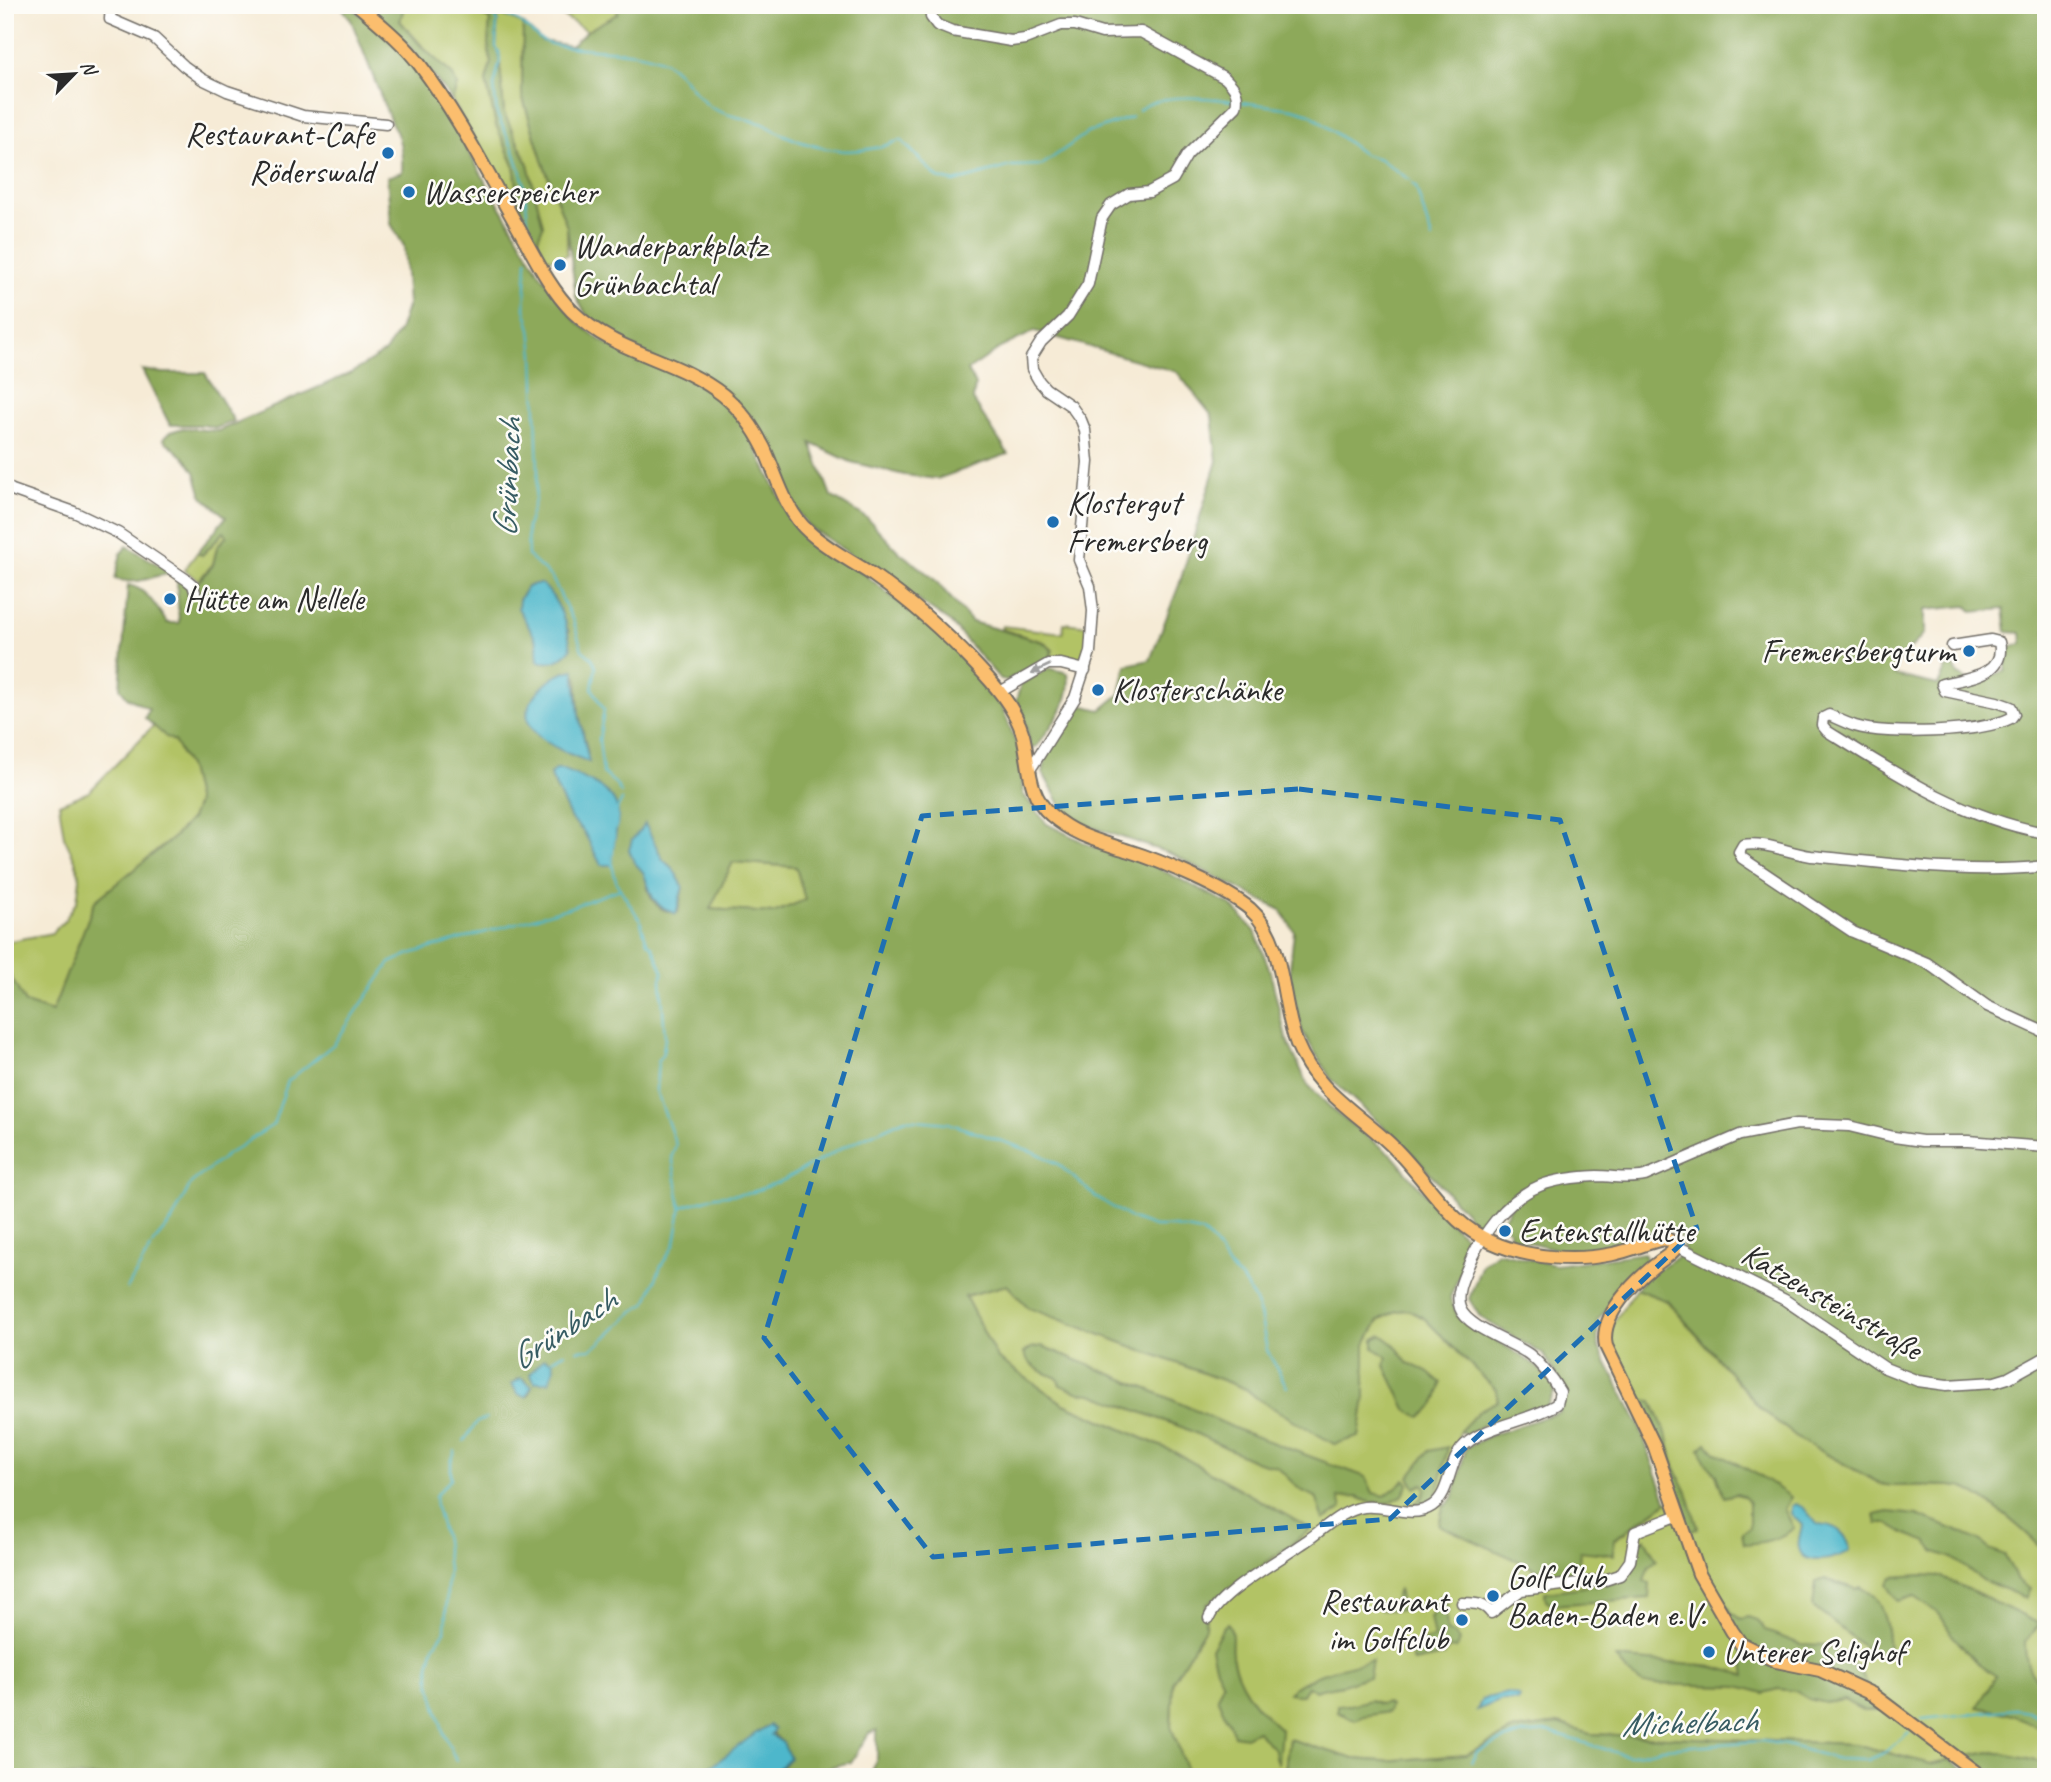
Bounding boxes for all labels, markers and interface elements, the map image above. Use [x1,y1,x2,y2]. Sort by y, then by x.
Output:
north arrow [38,38,108,108]
text: N [75,57,103,81]
place label: Restaurant-Cafe Röderswald [185,113,379,193]
marker: Restaurant-Cafe Röderswald [380,145,396,161]
place label: Wasserspeicher [423,171,599,213]
marker: Wasserspeicher [401,184,417,200]
place label: Wanderparkplatz Grünbachtal [574,225,770,305]
marker: Wanderparkplatz Grünbachtal [552,257,568,273]
water label: Grünbach [481,415,533,538]
place label: Klostergut Fremersberg [1067,482,1208,562]
marker: Klostergut Fremersberg [1045,514,1061,530]
place label: Hütte am Nellele [184,578,366,620]
marker: Hütte am Nellele [162,591,178,607]
place label: Fremersbergturm [1762,630,1958,672]
marker: Fremersbergturm [1961,643,1977,659]
one-way arrow [1030,663,1050,675]
place label: Klosterschänke [1112,669,1284,711]
marker: Klosterschänke [1090,682,1106,698]
place label: Entenstallhütte [1519,1210,1696,1252]
marker: Entenstallhütte [1497,1223,1513,1239]
street label: Katzensteinstraße [1734,1232,1932,1371]
water label: Grünbach [501,1276,627,1380]
place label: Golf Club Baden-Baden e.V. [1507,1556,1706,1636]
place label: Restaurant im Golfclub [1320,1580,1451,1660]
marker: Golf Club Baden-Baden e.V. [1485,1588,1501,1604]
marker: Restaurant im Golfclub [1454,1612,1470,1628]
place label: Unterer Selighof [1723,1631,1911,1673]
marker: Unterer Selighof [1701,1644,1717,1660]
water label: Michelbach [1621,1697,1760,1747]

